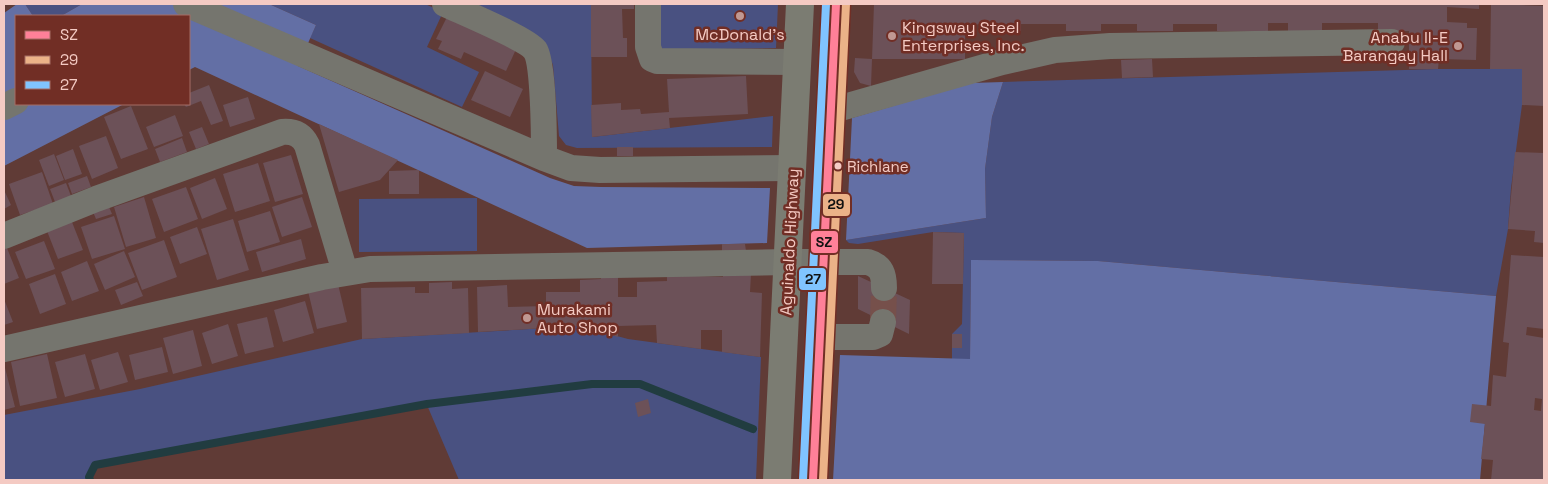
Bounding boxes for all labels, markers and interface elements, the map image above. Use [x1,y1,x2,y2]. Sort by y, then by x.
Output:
marker: McDonald's [734,10,746,22]
legend [15,15,190,105]
place label: Kingsway Steel Enterprises, Inc. [902,17,1025,56]
place label: McDonald's [695,24,785,45]
text: SZ [60,25,78,44]
place label: Anabu II-E Barangay Hall [1343,27,1448,66]
marker: Kingsway Steel Enterprises, Inc. [886,30,898,42]
marker: Anabu II-E Barangay Hall [1452,40,1464,52]
text: 29 [60,50,78,69]
text: 27 [60,75,77,94]
place label: Richlane [847,157,909,176]
marker: Richlane [833,161,843,171]
street label: Aguinaldo Highway [775,168,804,316]
line badge: 29 [822,193,851,217]
text: 29 [828,195,844,213]
line badge: SZ [810,230,839,254]
text: SZ [816,233,832,251]
line badge: 27 [798,267,827,291]
text: 27 [805,270,821,288]
place label: Murakami Auto Shop [537,299,618,338]
marker: Murakami Auto Shop [521,312,533,324]

